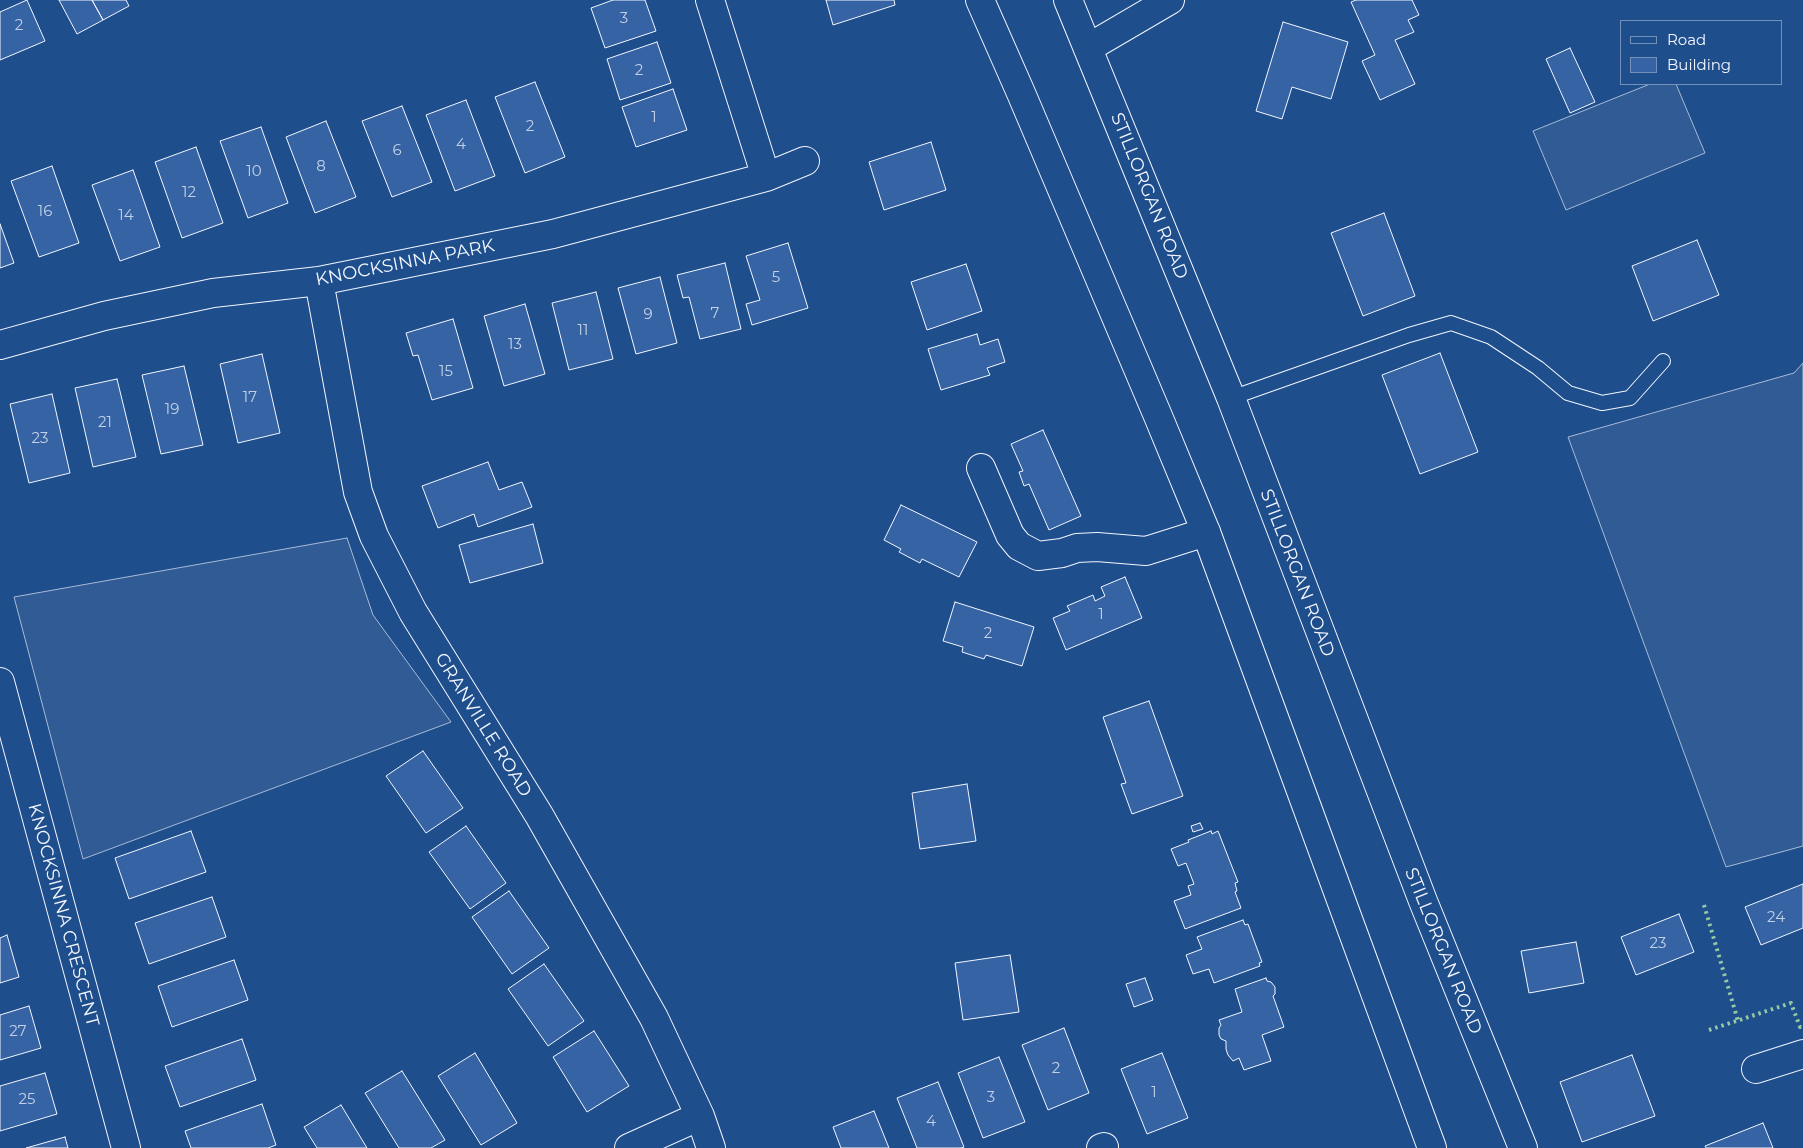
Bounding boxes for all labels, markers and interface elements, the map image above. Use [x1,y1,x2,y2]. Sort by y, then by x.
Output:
house number: 3 [620,10,628,28]
house number: 2 [15,17,23,35]
legend [1620,20,1783,85]
text: Road [1667,30,1706,49]
text: Building [1667,55,1731,74]
house number: 2 [635,62,643,80]
house number: 1 [651,109,657,127]
street label: STILLORGAN ROAD [1106,110,1192,282]
house number: 2 [526,118,534,136]
house number: 4 [456,136,466,154]
house number: 6 [392,142,402,160]
house number: 8 [316,158,326,176]
house number: 10 [246,163,262,181]
house number: 12 [182,184,196,202]
house number: 16 [38,203,52,221]
house number: 14 [118,207,134,225]
street label: KNOCKSINNA PARK [314,235,496,291]
house number: 5 [772,269,780,287]
house number: 7 [711,305,719,323]
house number: 9 [643,306,653,324]
house number: 11 [578,322,588,340]
house number: 13 [508,336,522,354]
house number: 15 [439,363,453,381]
house number: 17 [243,389,257,407]
house number: 19 [165,401,179,419]
house number: 21 [98,414,112,432]
house number: 23 [32,430,48,448]
street label: STILLORGAN ROAD [1255,486,1339,660]
house number: 1 [1098,606,1104,624]
house number: 2 [984,625,992,643]
street label: GRANVILLE ROAD [430,649,536,801]
street label: KNOCKSINNA CRESCENT [23,801,103,1029]
street label: STILLORGAN ROAD [1400,865,1486,1037]
house number: 24 [1767,909,1785,927]
house number: 23 [1650,935,1666,953]
house number: 27 [9,1023,27,1041]
house number: 2 [1052,1060,1060,1078]
house number: 1 [1151,1084,1157,1102]
house number: 3 [987,1089,995,1107]
house number: 25 [18,1091,36,1109]
house number: 4 [926,1113,936,1131]

